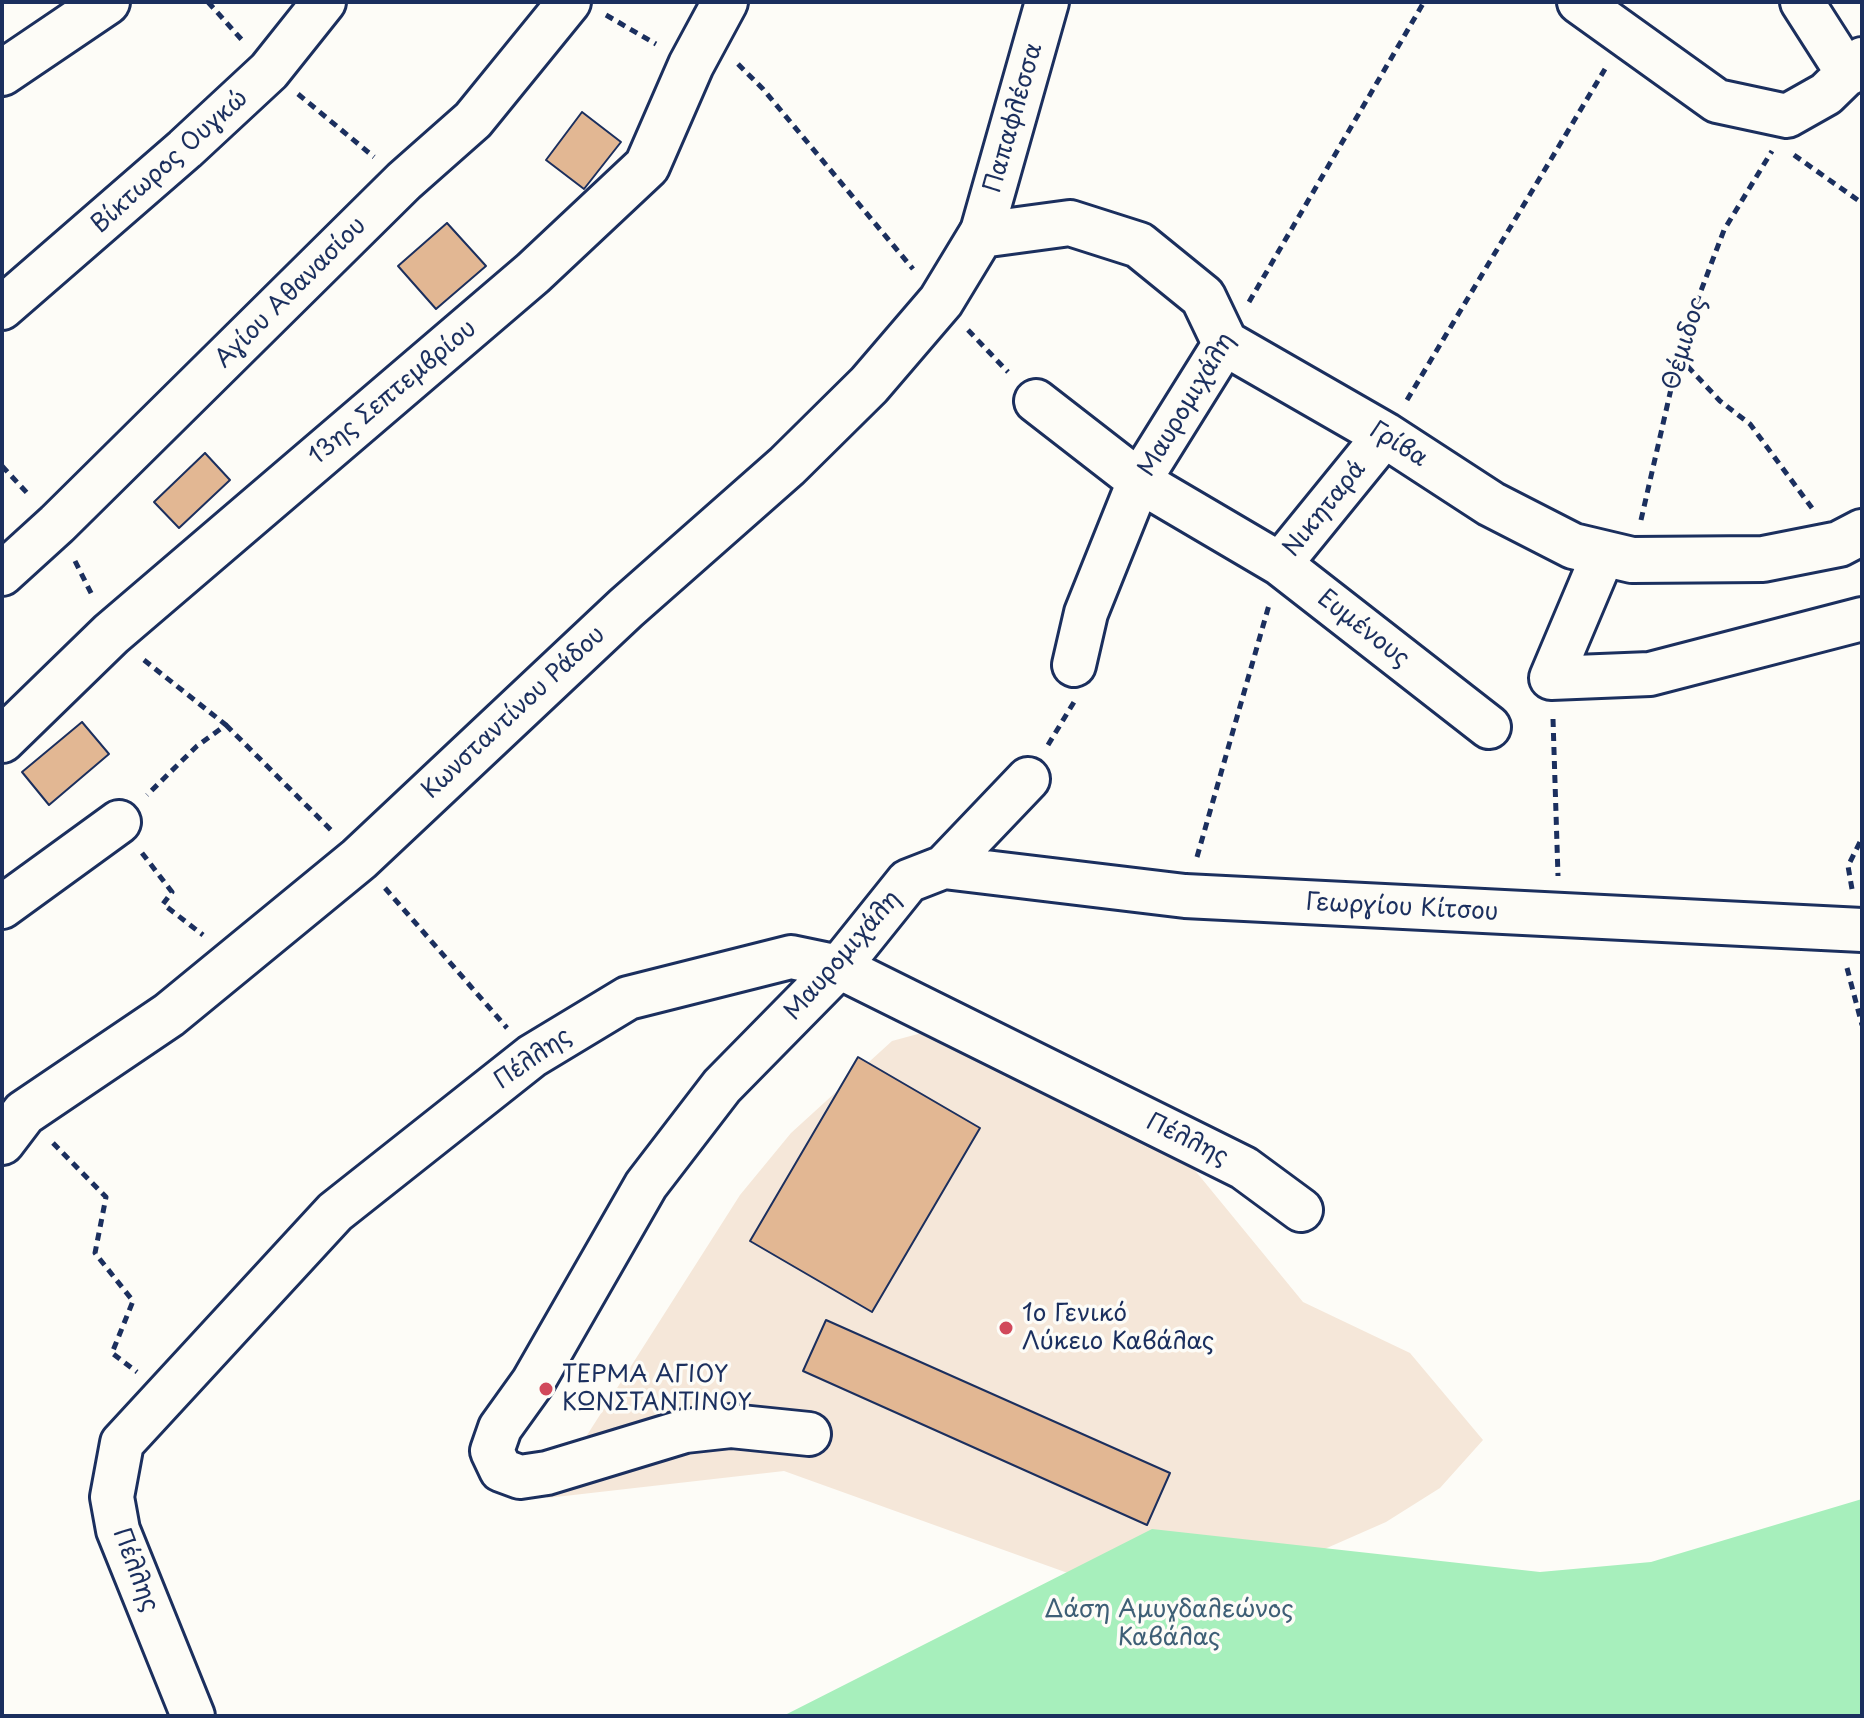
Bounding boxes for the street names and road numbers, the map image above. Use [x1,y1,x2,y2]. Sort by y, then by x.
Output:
street label: Παπαφλέσσα [979,40,1049,196]
street label: Βίκτωρος Ουγκώ [86,84,254,240]
street label: Αγίου Αθανασίου [210,212,372,374]
street label: Θέμιδος [1657,294,1713,394]
street label: 13ης Σεπτεμβρίου [303,315,483,471]
street label: Μαυρομιχάλη [1133,328,1241,482]
street label: Γρίβα [1364,416,1432,474]
street label: Νικηταρά [1278,455,1372,563]
street label: Ευμένους [1311,584,1415,674]
street label: Κωνσταντίνου Ράδου [417,621,611,805]
street label: Μαυρομιχάλη [779,885,907,1027]
street label: Γεωργίου Κίτσου [1305,889,1499,927]
street label: Πέλλης [489,1022,577,1096]
street label: Πέλλης [1141,1108,1233,1172]
street label: Πέλλης [106,1524,164,1616]

